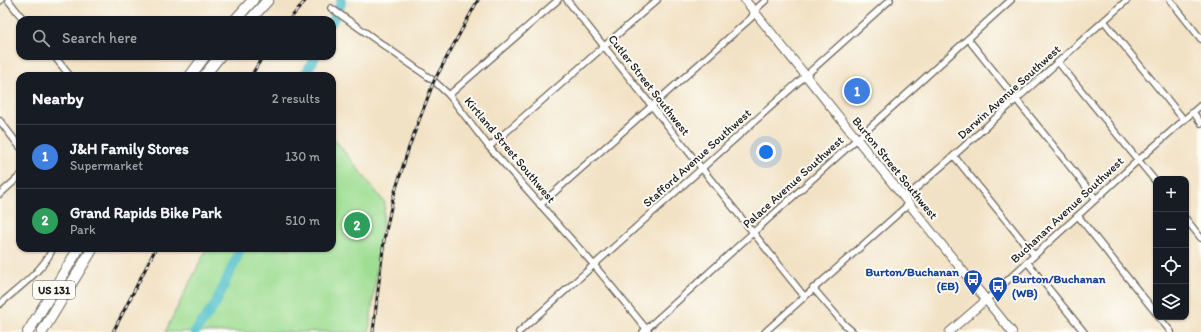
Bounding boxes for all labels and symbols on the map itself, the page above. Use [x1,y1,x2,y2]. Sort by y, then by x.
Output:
street label: Cutler Street Southwest [605,32,693,138]
street label: Darwin Avenue Southwest [955,42,1064,142]
pin: 1 [844,76,870,106]
street label: Kirtland Street Southwest [462,94,559,206]
street label: Stafford Avenue Southwest [640,106,754,210]
street label: Burton Street Southwest [849,114,941,222]
street label: Palace Avenue Southwest [740,133,847,231]
your location [756,142,776,162]
street label: Buchanan Avenue Southwest [1008,154,1127,266]
pin: 2 [344,210,370,240]
place label: Burton/Buchanan (EB) [866,265,959,294]
bus stop icon: Burton/Buchanan (EB) [962,268,984,296]
place label: Burton/Buchanan (WB) [1012,272,1106,301]
bus stop icon: Burton/Buchanan (WB) [987,275,1009,303]
road number: US 131 [33,281,75,299]

